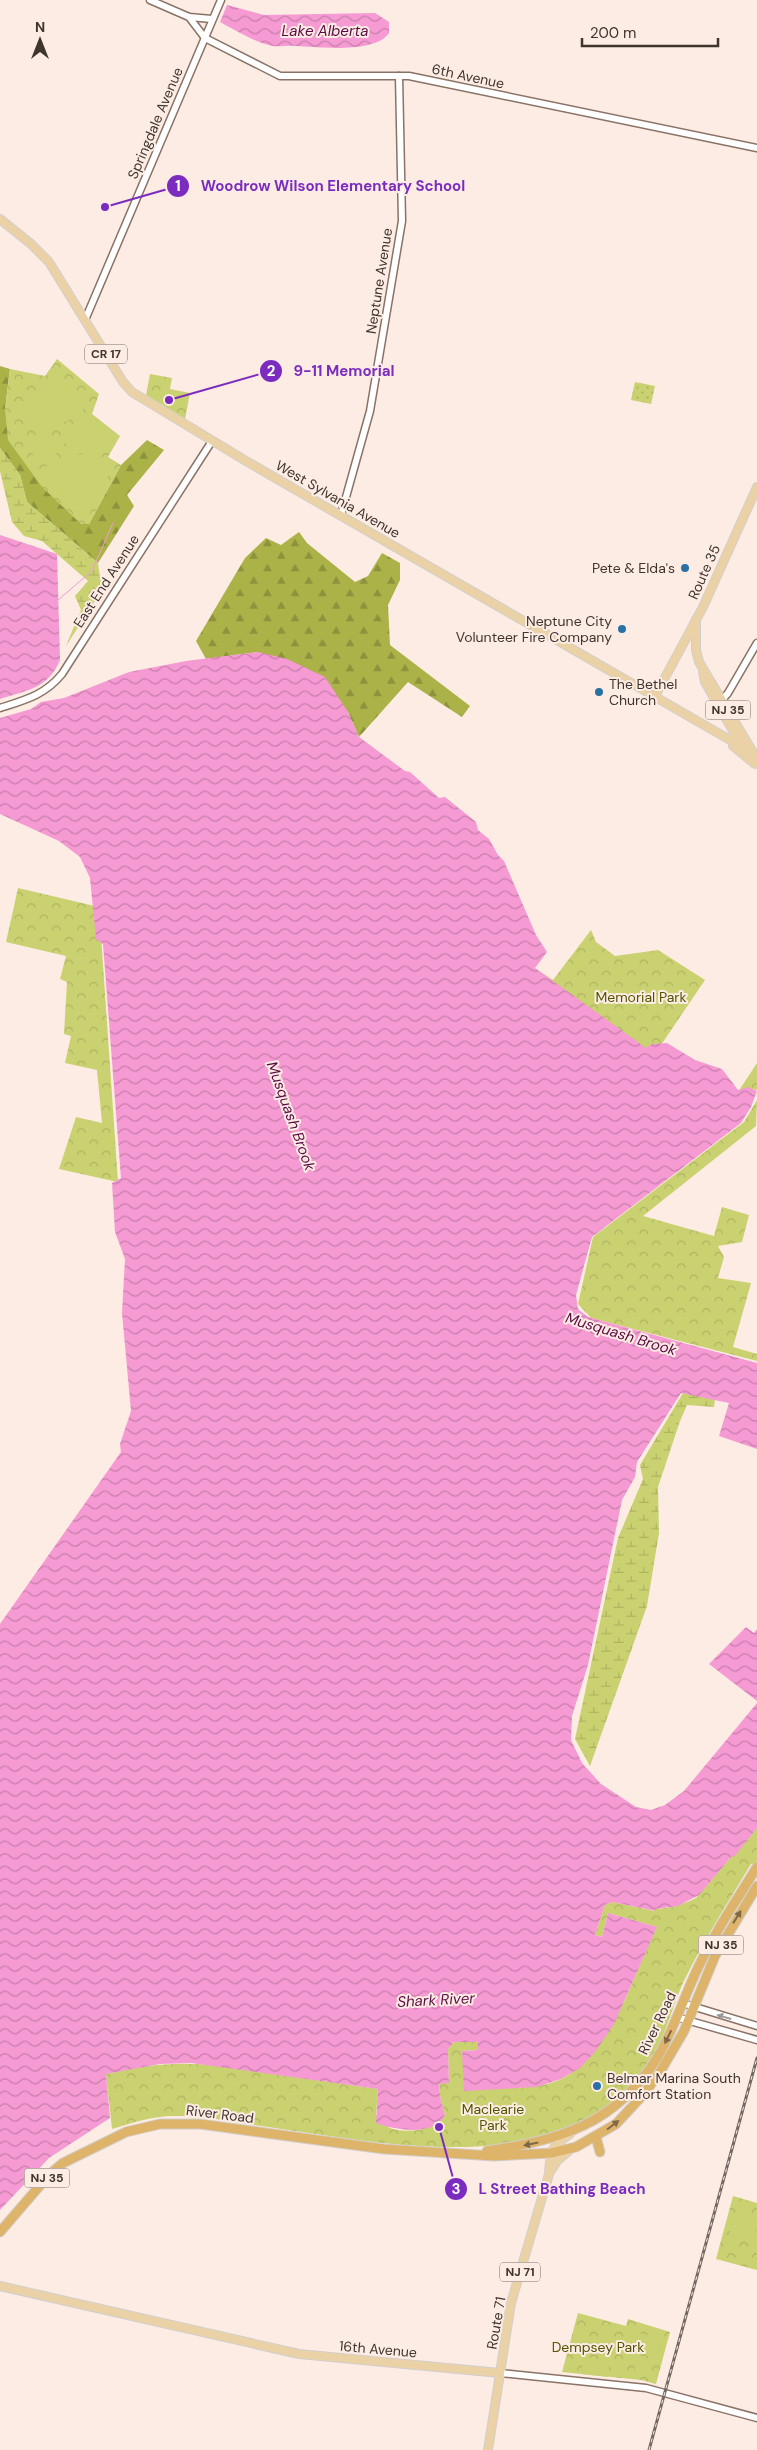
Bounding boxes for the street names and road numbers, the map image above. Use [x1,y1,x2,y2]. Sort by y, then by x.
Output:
street label: 6th Avenue [430,60,506,92]
street label: Springdale Avenue [123,64,187,182]
street label: Neptune Avenue [362,227,396,335]
road number: CR 17 [85,344,127,364]
street label: West Sylvania Avenue [273,456,403,542]
street label: East End Avenue [69,531,143,631]
street label: Route 35 [684,542,724,602]
road number: NJ 35 [706,700,750,720]
road number: NJ 35 [698,1936,744,1954]
street label: River Road [634,1988,680,2058]
street label: River Road [185,2101,255,2127]
road number: NJ 35 [24,2168,70,2188]
road number: NJ 71 [500,2262,540,2282]
street label: Route 71 [483,2295,509,2351]
street label: 16th Avenue [338,2337,418,2361]

